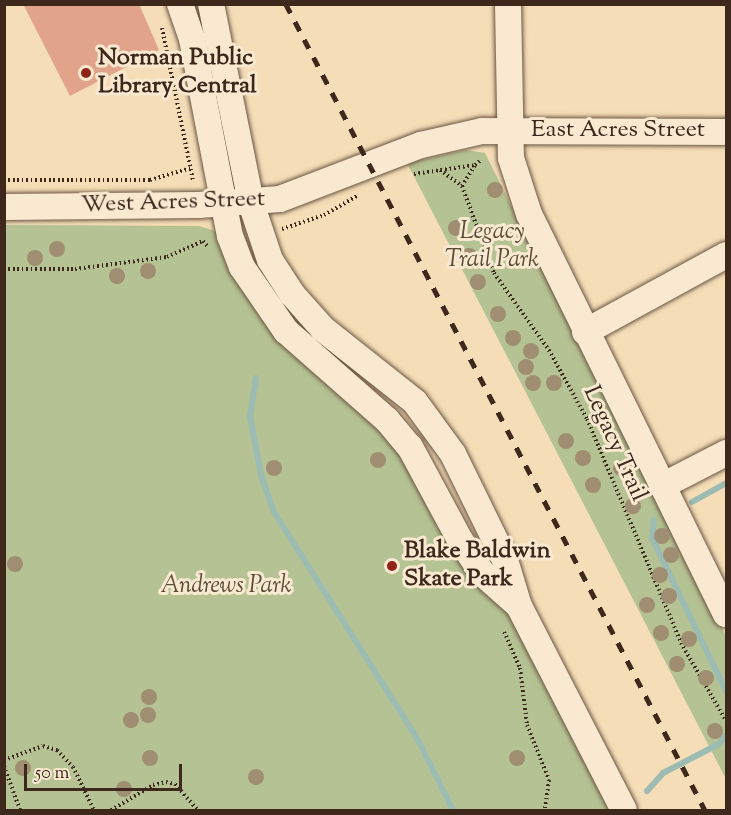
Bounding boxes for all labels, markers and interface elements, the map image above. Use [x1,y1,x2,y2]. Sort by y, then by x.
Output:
place label: Norman Public Library Central [98,45,257,101]
marker: Norman Public Library Central [79,66,93,80]
street label: East Acres Street [531,117,705,145]
street label: West Acres Street [81,185,265,221]
park label: Legacy Trail Park [445,219,539,275]
street label: Legacy Trail [576,382,652,506]
place label: Blake Baldwin Skate Park [404,538,551,594]
marker: Blake Baldwin Skate Park [385,559,399,573]
park label: Andrews Park [161,573,291,601]
scale bar [27,752,184,790]
text: 50 m [35,761,69,787]

